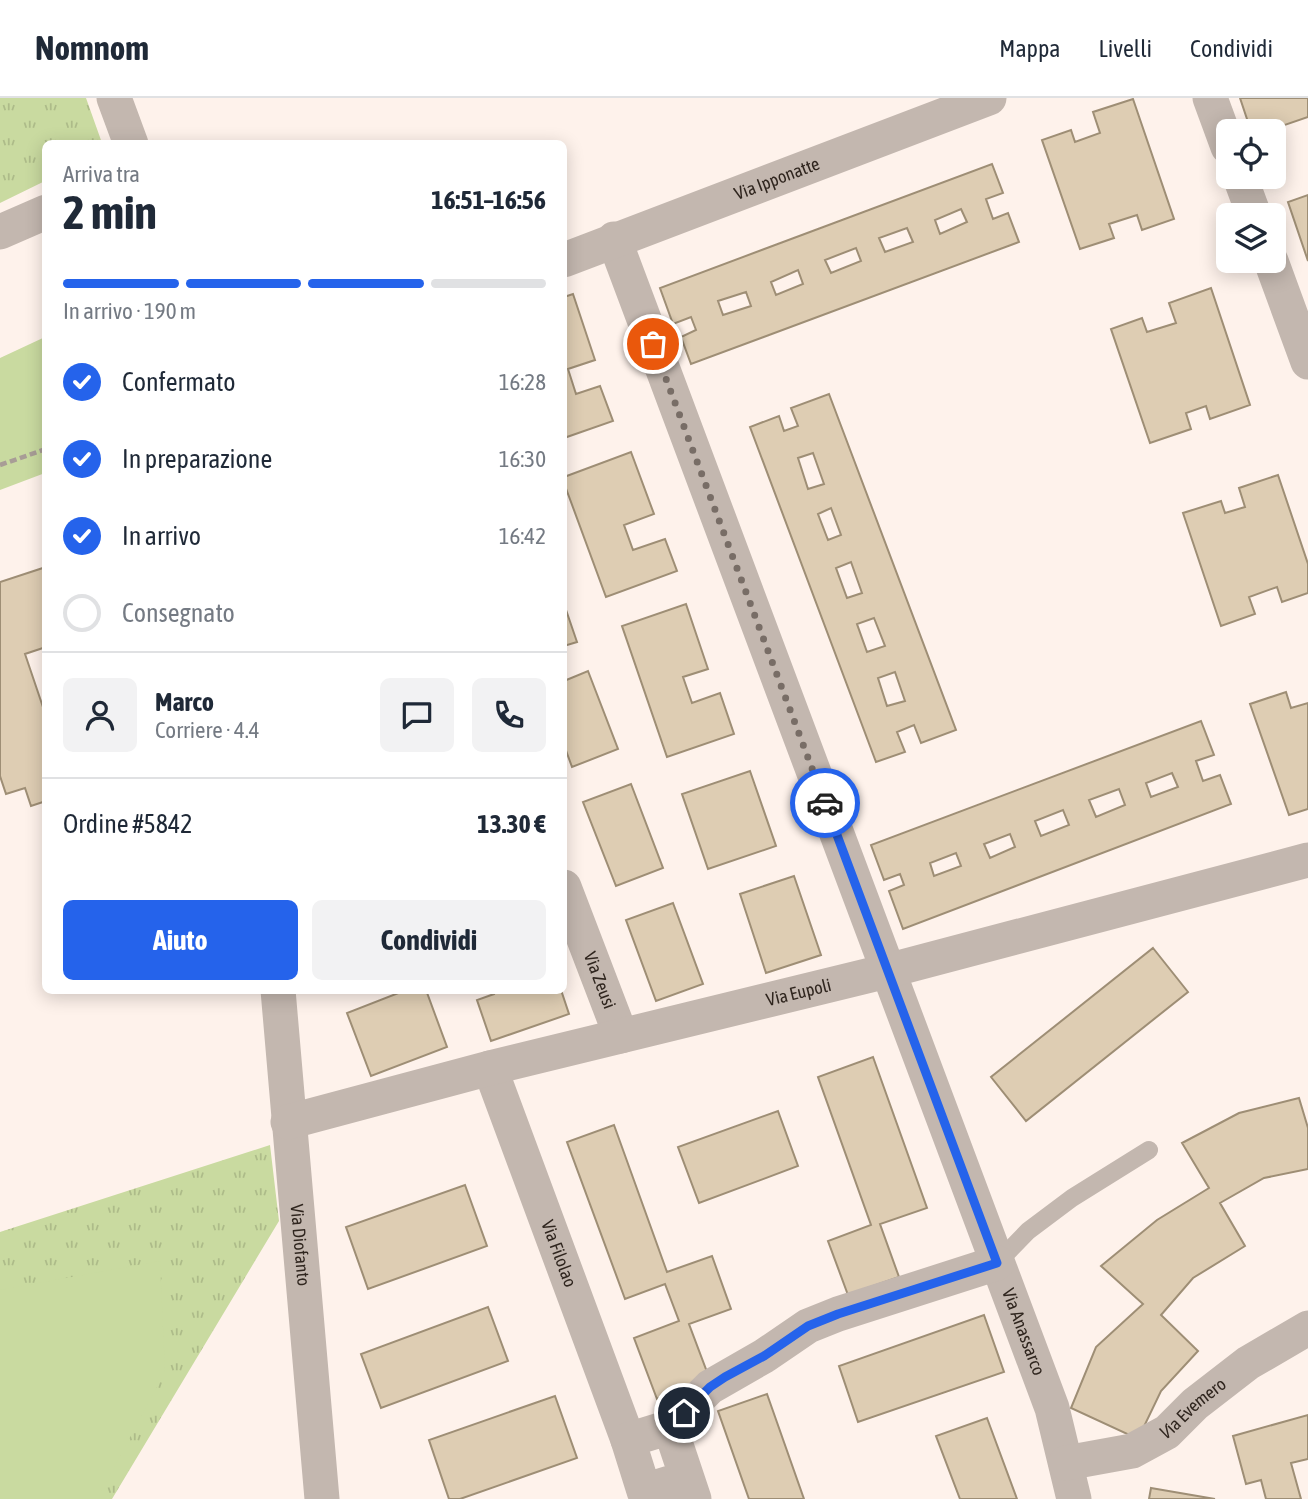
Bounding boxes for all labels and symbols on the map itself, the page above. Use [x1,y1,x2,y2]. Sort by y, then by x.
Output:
street label: Via Ipponatte [731,153,822,204]
pin [623,314,683,374]
courier [790,768,860,838]
street label: Via Zeusi [580,949,621,1012]
street label: Via Eupoli [764,974,833,1010]
street label: Via Diofanto [287,1203,315,1287]
street label: Via Filolao [537,1217,581,1290]
street label: Via Anassarco [998,1285,1050,1378]
street label: Via Evemero [1157,1373,1230,1444]
pin [654,1383,714,1443]

